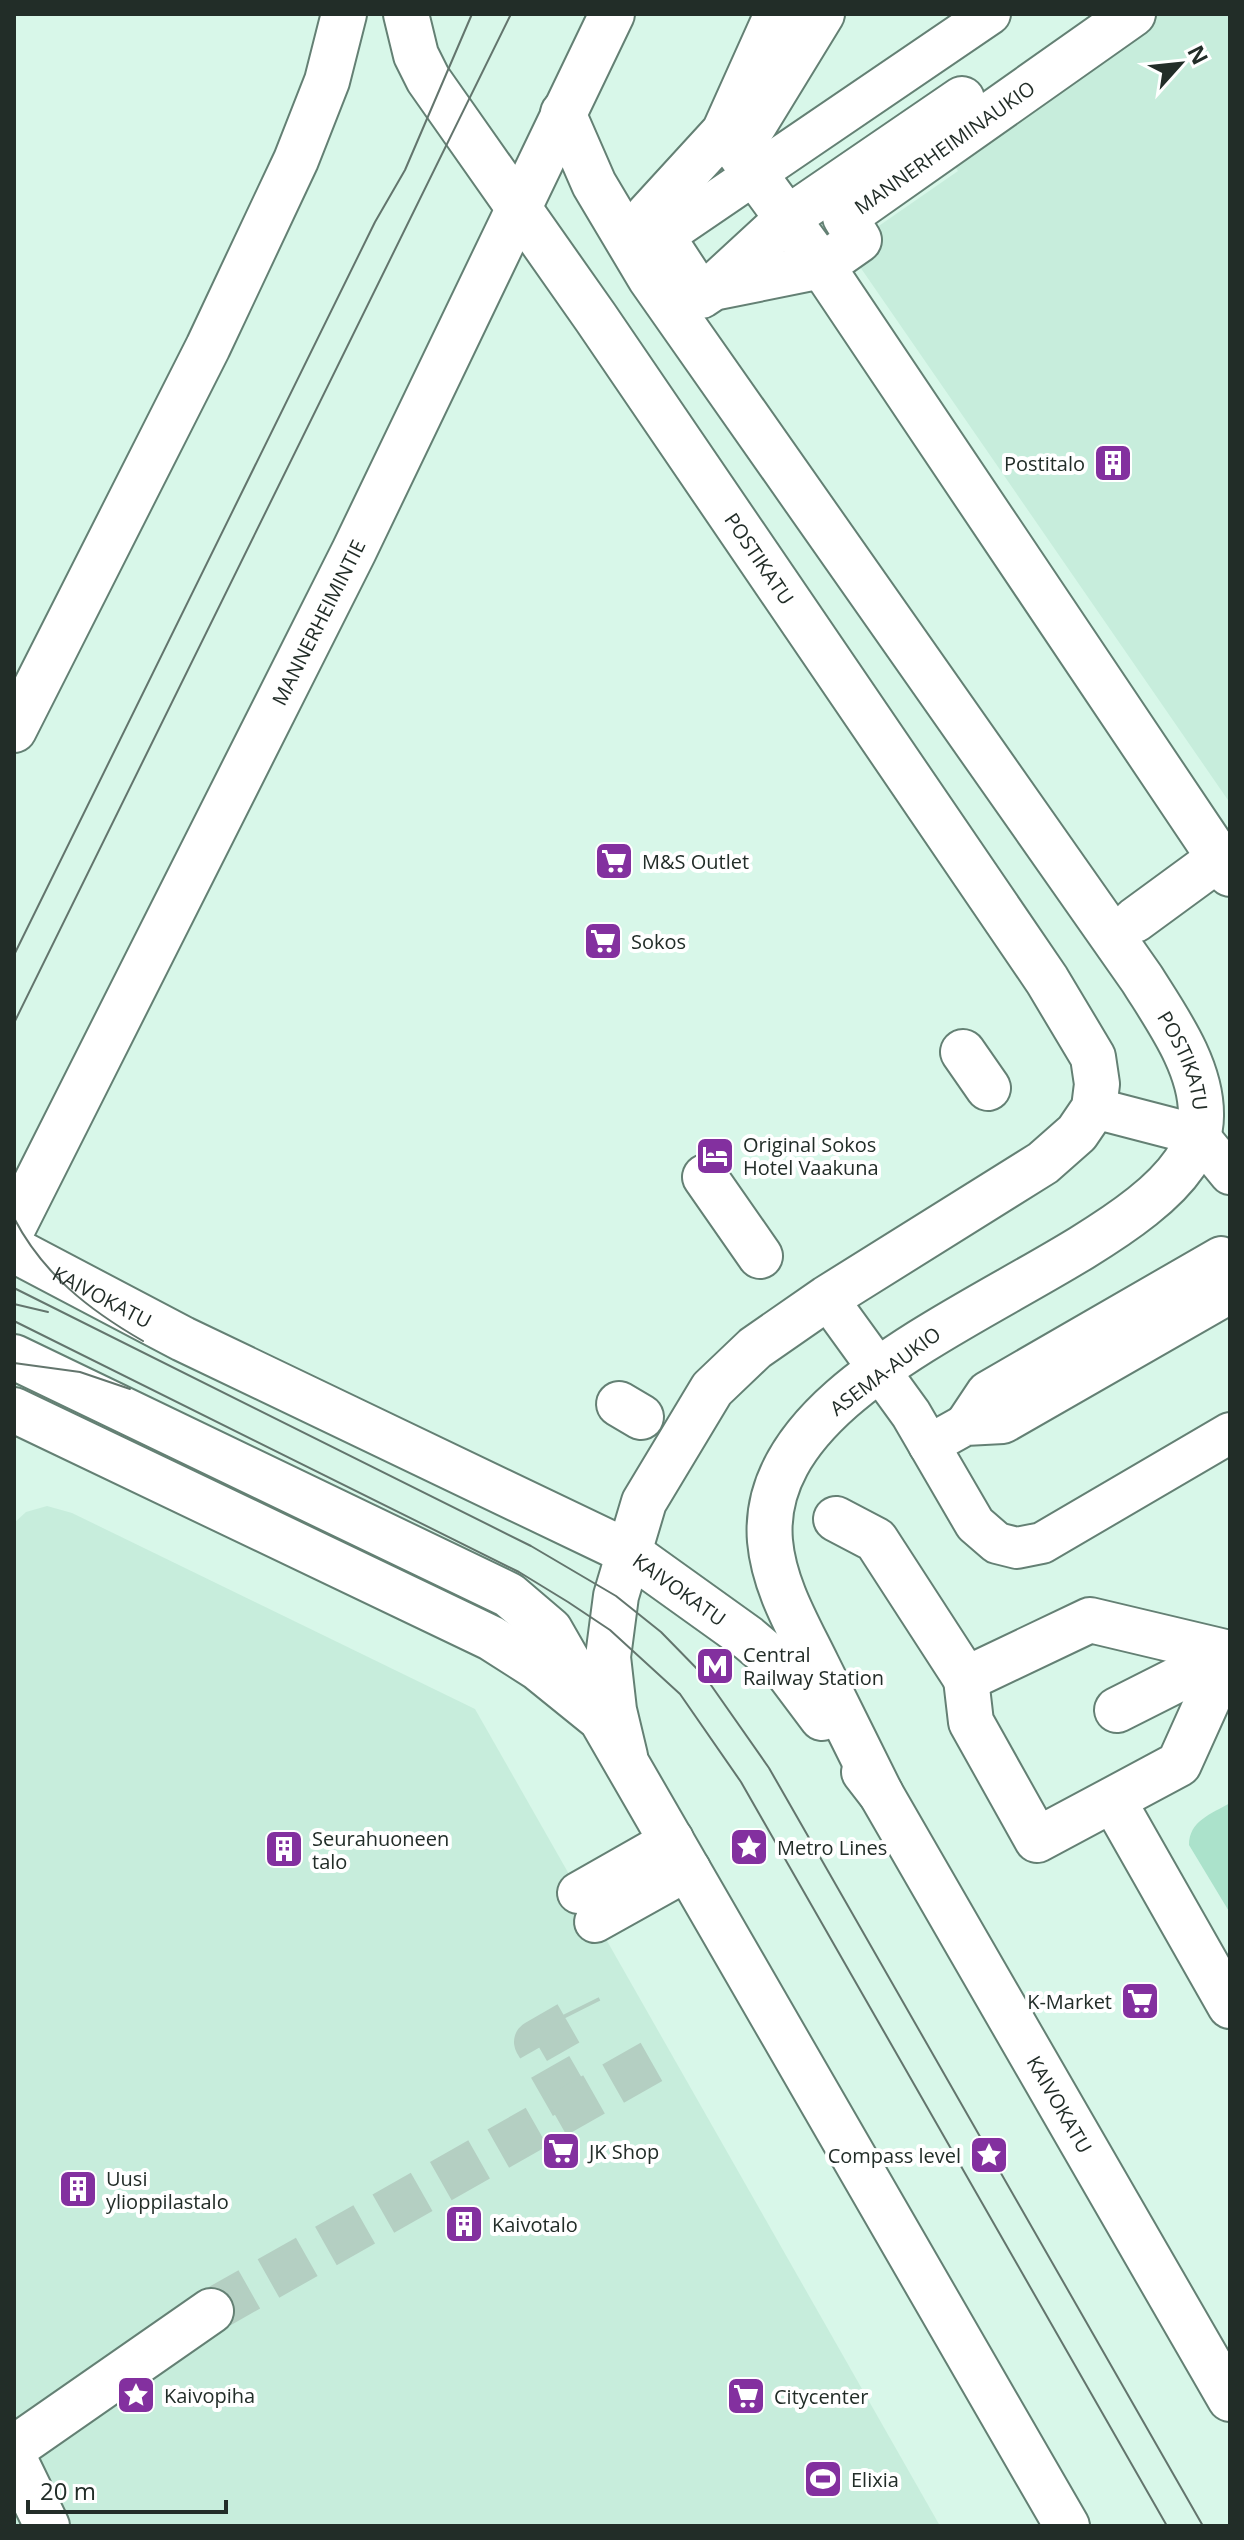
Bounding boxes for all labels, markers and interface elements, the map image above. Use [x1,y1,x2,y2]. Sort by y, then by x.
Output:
north arrow [1140,24,1220,104]
text: N [1181,40,1216,69]
street label: MANNERHEIMINAUKIO [849,74,1040,220]
building icon: Postitalo [1092,442,1134,484]
place label: Postitalo [1004,450,1085,477]
street label: POSTIKATU [719,507,801,610]
street label: MANNERHEIMINTIE [265,535,371,710]
supermarket icon: M&S Outlet [593,840,635,882]
place label: M&S Outlet [642,848,749,875]
supermarket icon: Sokos [582,920,624,962]
place label: Sokos [631,928,686,955]
street label: POSTIKATU [1152,1006,1215,1112]
place label: Original Sokos Hotel Vaakuna [743,1131,879,1181]
hotel icon: Original Sokos Hotel Vaakuna [694,1135,736,1177]
street label: KAIVOKATU [48,1259,157,1334]
street label: ASEMA-AUKIO [824,1320,946,1422]
street label: KAIVOKATU [628,1546,732,1632]
place label: Central Railway Station [743,1641,884,1691]
metro station icon: Central Railway Station [694,1645,736,1687]
place label: Seurahuoneen talo [312,1825,449,1875]
place icon: Metro Lines [728,1826,770,1868]
building icon: Seurahuoneen talo [263,1828,305,1870]
place label: Metro Lines [777,1834,887,1861]
supermarket icon: K-Market [1119,1980,1161,2022]
place label: K-Market [1027,1988,1112,2015]
street label: KAIVOKATU [1021,2051,1099,2158]
supermarket icon: JK Shop [540,2130,582,2172]
place icon: Compass level [968,2134,1010,2176]
place label: JK Shop [587,2138,659,2165]
place label: Compass level [828,2142,961,2169]
place label: Uusi ylioppilastalo [106,2165,229,2215]
building icon: Uusi ylioppilastalo [57,2168,99,2210]
building icon: Kaivotalo [443,2203,485,2245]
place label: Kaivotalo [492,2211,578,2238]
place icon: Kaivopiha [115,2374,157,2416]
supermarket icon: Citycenter [725,2375,767,2417]
place label: Kaivopiha [164,2382,255,2409]
place label: Citycenter [774,2383,868,2410]
sports icon: Elixia [802,2458,844,2500]
scale bar [28,2464,226,2514]
place label: Elixia [851,2466,899,2493]
text: 20 m [40,2474,96,2507]

